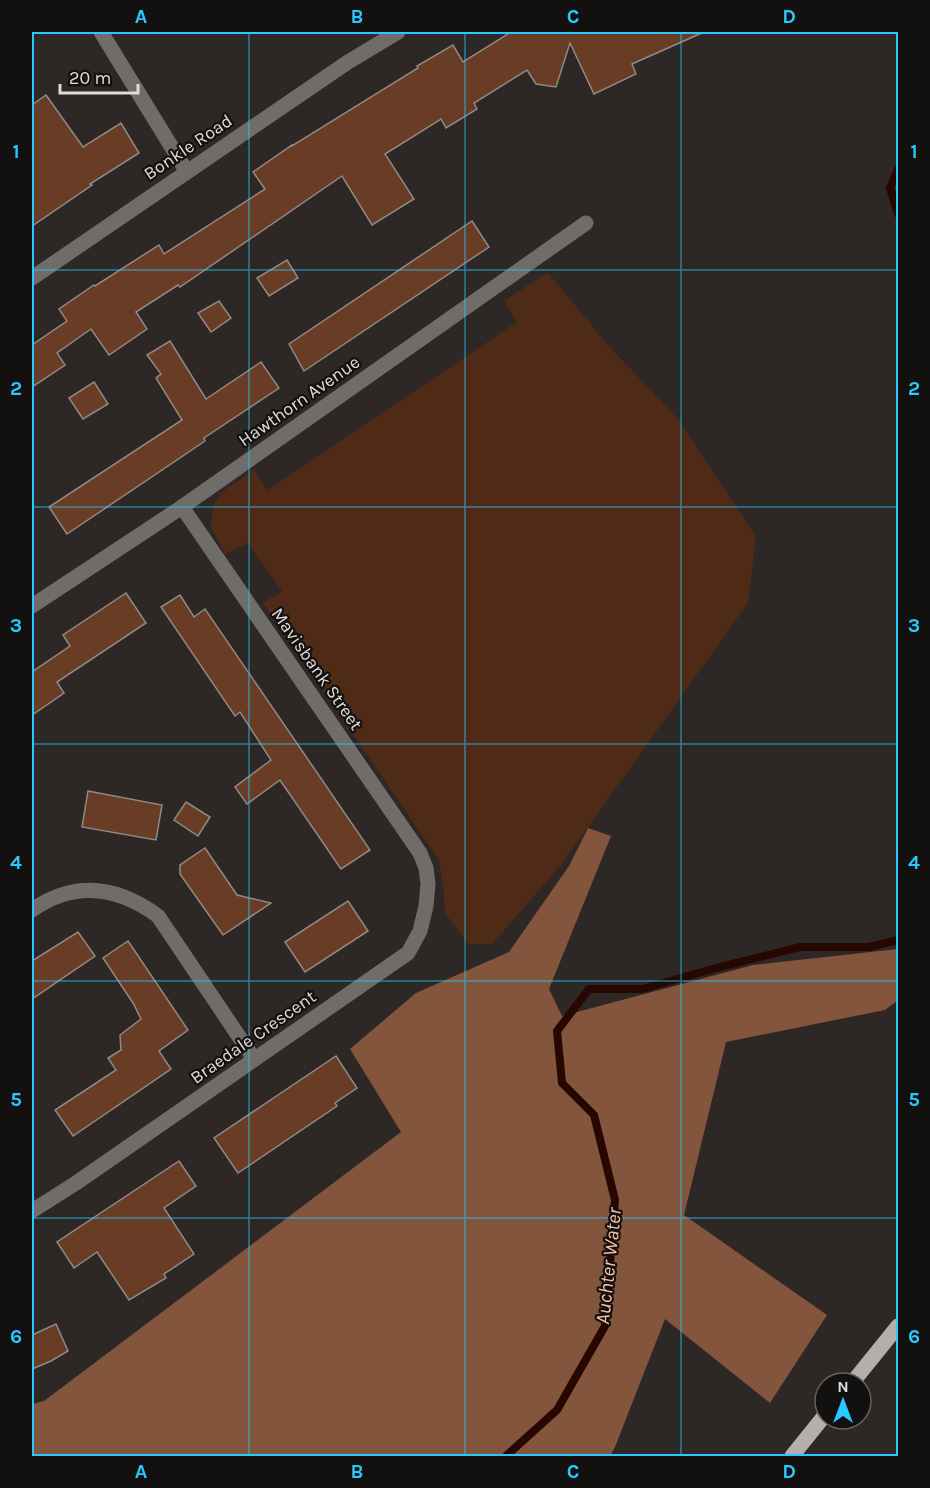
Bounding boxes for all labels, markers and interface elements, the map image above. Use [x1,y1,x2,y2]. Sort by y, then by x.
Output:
text: A [135,5,148,28]
text: B [351,5,363,28]
text: C [567,5,579,28]
text: D [782,5,796,28]
scale bar [60,57,138,95]
text: 20 m [69,67,111,89]
street label: Bonkle Road [140,109,236,185]
text: 1 [12,140,20,163]
text: 1 [910,140,918,163]
street label: Hawthorn Avenue [234,351,364,451]
text: 2 [10,377,22,400]
text: 2 [908,377,920,400]
street label: Mavisbank Street [267,604,368,735]
text: 3 [10,614,22,637]
text: 3 [908,614,920,637]
text: 4 [10,851,22,874]
text: 4 [908,851,920,874]
street label: Braedale Crescent [186,985,320,1089]
text: 5 [10,1088,22,1111]
text: 5 [908,1088,920,1111]
water label: Auchter Water [591,1206,626,1325]
text: 6 [10,1325,22,1348]
text: 6 [908,1325,920,1348]
north arrow [813,1371,873,1431]
text: N [837,1377,849,1396]
text: A [135,1460,148,1483]
text: B [351,1460,363,1483]
text: C [567,1460,579,1483]
text: D [782,1460,796,1483]

